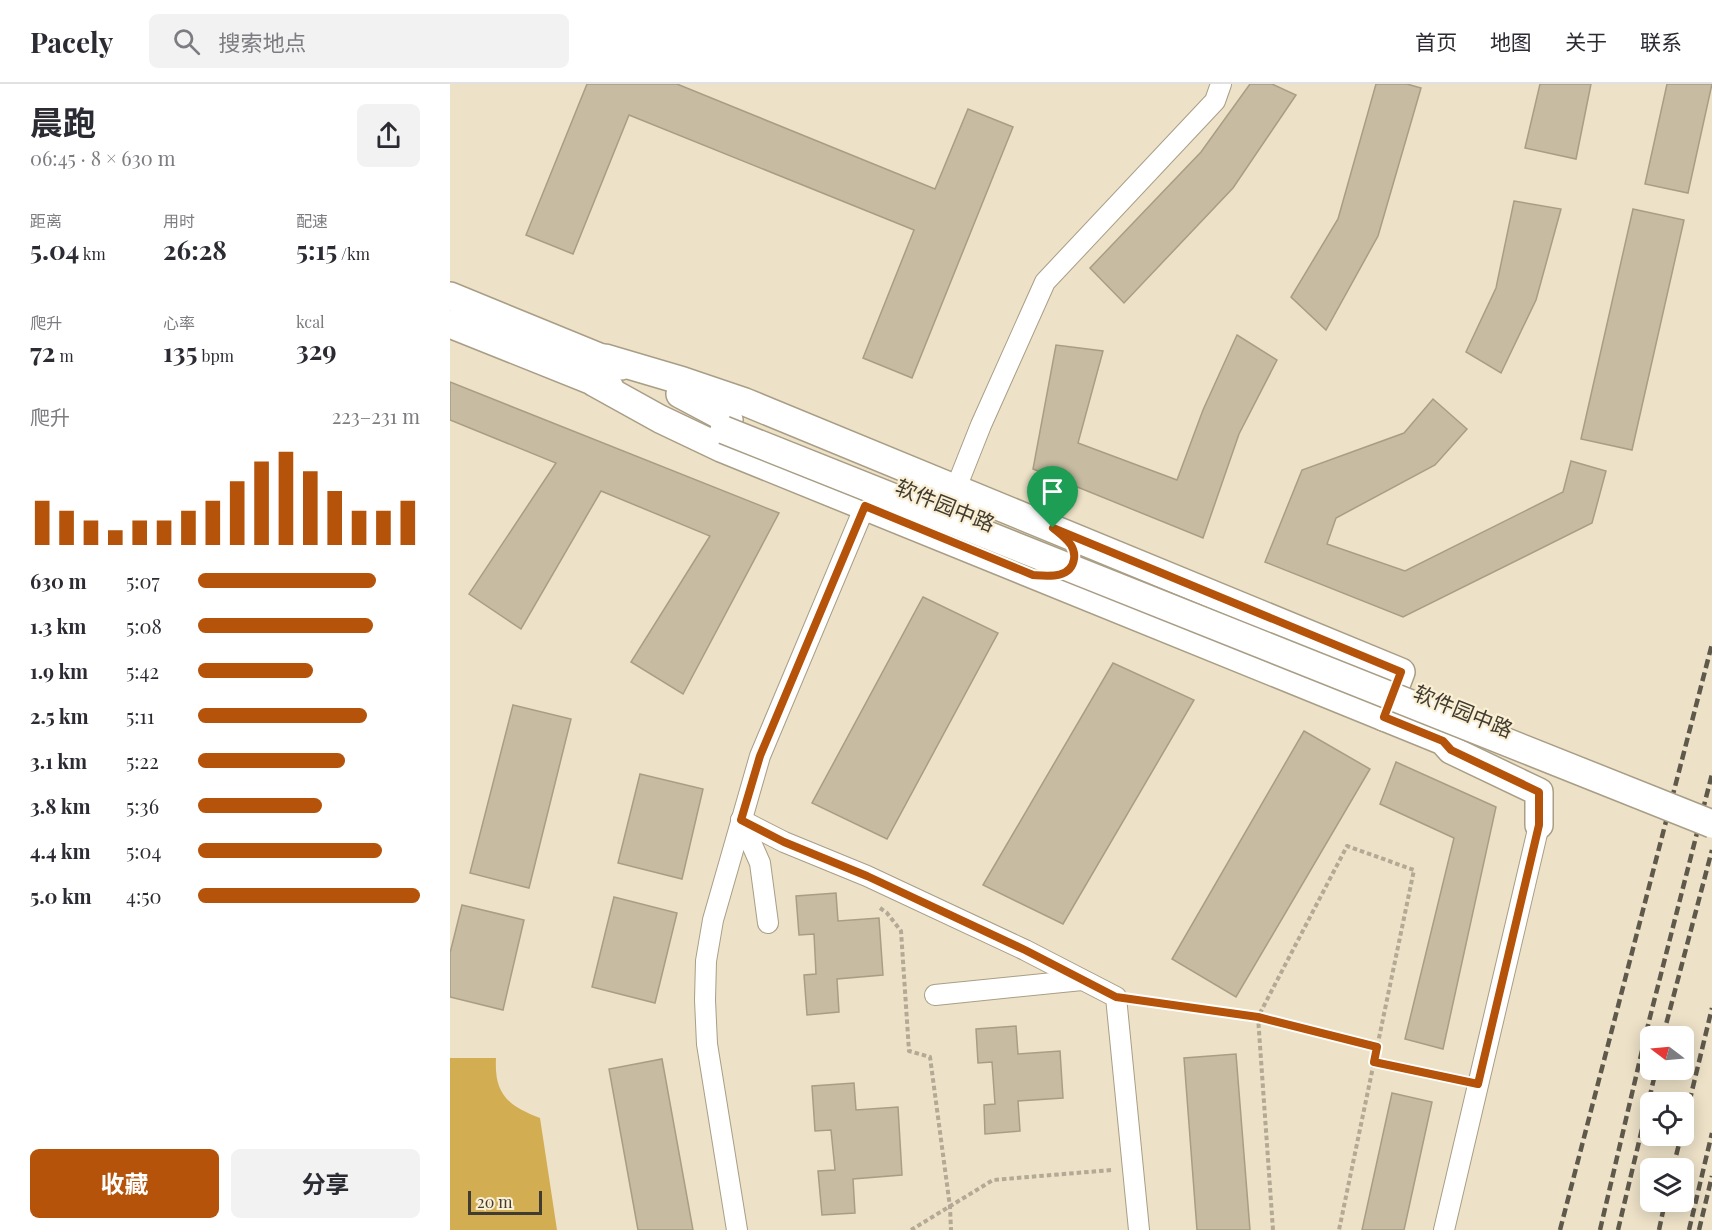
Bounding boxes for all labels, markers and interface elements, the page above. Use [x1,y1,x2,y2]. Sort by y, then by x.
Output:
search box [149,14,569,68]
text: Pacely [30,23,113,60]
icon: search [170,25,203,58]
text: 搜索地点 [218,27,306,57]
text: 首页 [1415,27,1457,55]
text: 地图 [1490,27,1532,55]
text: 关于 [1565,27,1607,55]
text: 联系 [1640,27,1682,55]
text: 晨跑 [30,99,96,143]
button: share [357,104,420,167]
text: 06:45 · 8 × 630 m [30,144,175,171]
text: 距离 [30,210,62,231]
text: 用时 [163,210,195,231]
text: 配速 [296,210,328,231]
text: 5.04 [30,232,79,267]
text: 26:28 [163,232,227,267]
text: 5:15 [296,232,337,267]
text: km [79,243,106,264]
text: /km [337,243,370,264]
text: kcal [296,311,325,332]
text: 爬升 [30,312,62,333]
text: 心率 [163,312,195,333]
text: 329 [296,332,337,367]
text: 72 [30,334,55,369]
text: 135 [163,334,197,369]
text: m [55,345,74,366]
text: bpm [197,345,234,366]
text: 223–231 m [332,402,420,429]
text: 爬升 [30,403,70,430]
pin [1027,466,1078,528]
street label: 软件园中路 [892,471,1000,537]
icon: arrive [1036,475,1069,508]
text: 630 m [30,567,87,594]
text: 5:07 [126,567,160,594]
text: 1.3 km [30,612,86,639]
text: 5:08 [126,612,162,639]
text: 1.9 km [30,657,88,684]
text: 5:42 [126,657,159,684]
street label: 软件园中路 [1410,677,1518,743]
text: 2.5 km [30,702,89,729]
text: 5:11 [126,702,154,729]
text: 3.1 km [30,747,87,774]
text: 5:22 [126,747,159,774]
text: 3.8 km [30,792,91,819]
text: 5:36 [126,792,159,819]
text: 4.4 km [30,837,91,864]
text: 5:04 [126,837,162,864]
text: 5.0 km [30,882,92,909]
text: 4:50 [126,882,162,909]
north arrow [1640,1026,1694,1080]
map controls [1640,1026,1694,1212]
button: locate [1640,1092,1694,1146]
button: 收藏 [30,1149,219,1218]
button: 分享 [231,1149,420,1218]
button: layers [1640,1158,1694,1212]
scale bar [468,1188,542,1216]
text: 20 m [477,1191,512,1212]

